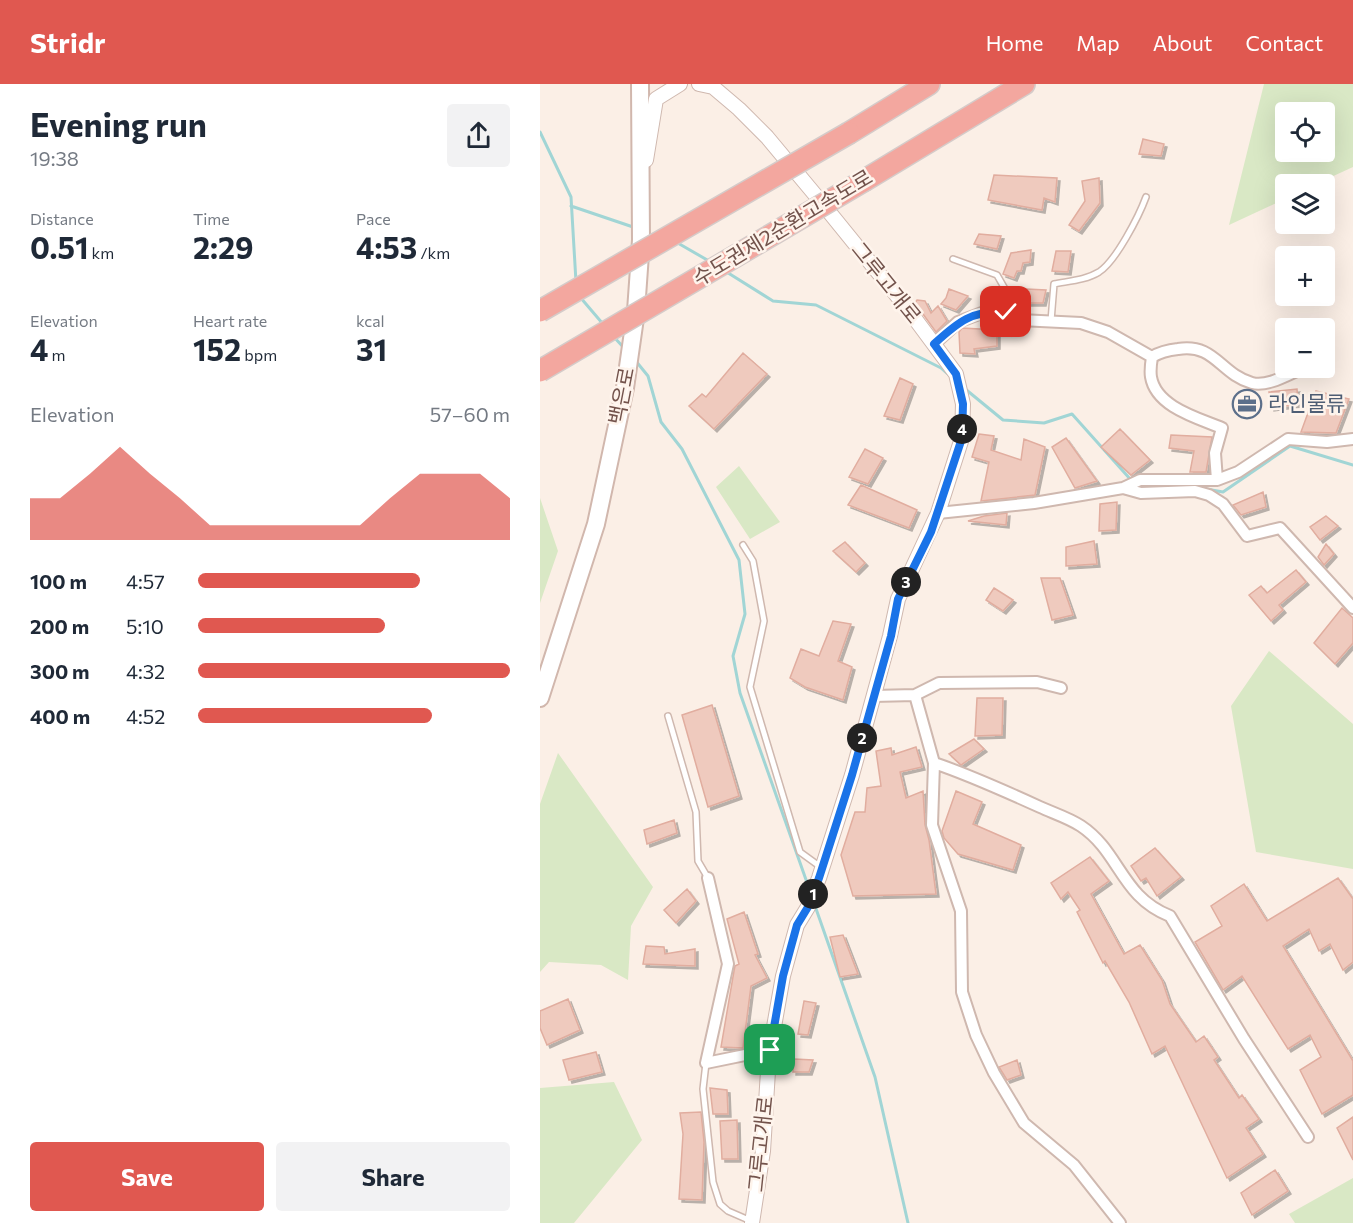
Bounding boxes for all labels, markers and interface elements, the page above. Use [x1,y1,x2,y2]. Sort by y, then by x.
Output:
text: Stridr [30,25,106,59]
text: Home [986,30,1043,55]
text: Map [1076,30,1120,55]
text: About [1153,30,1212,55]
text: Contact [1245,30,1323,55]
map controls [1275,102,1335,378]
button: locate [1275,102,1335,162]
text: Evening run [30,103,207,144]
button: share [447,104,510,167]
text: 19:38 [30,146,79,170]
street label: 수도권제2순환고속도로 [688,163,876,290]
button: layers [1275,174,1335,234]
text: Distance [30,209,94,228]
text: Time [193,209,230,228]
text: Pace [356,209,391,228]
text: 0.51 [30,228,89,265]
text: 2:29 [193,228,253,265]
text: 4:53 [356,228,417,265]
street label: 그루고개로 [847,237,927,327]
text: km [89,243,114,262]
text: /km [417,243,450,262]
button: + [1275,246,1335,306]
pin [980,286,1031,337]
icon: check [989,295,1022,328]
text: Elevation [30,311,98,330]
text: Heart rate [193,311,267,330]
text: kcal [356,311,385,330]
button: − [1275,318,1335,378]
text: 4 [30,330,48,367]
text: 152 [193,330,241,367]
text: 31 [356,330,387,367]
text: m [48,345,65,364]
text: bpm [241,345,277,364]
street label: 백은로 [603,365,638,427]
office icon: 라인물류 [1231,388,1263,420]
place label: 라인물류 [1268,390,1345,415]
text: Elevation [30,402,115,426]
text: 57–60 m [430,402,510,426]
pin: 4 [947,414,977,444]
text: 4 [957,419,967,438]
pin: 3 [891,567,921,597]
text: 100 m [30,569,87,593]
text: 4:57 [126,569,165,593]
text: 3 [901,572,911,591]
text: 200 m [30,614,89,638]
text: 5:10 [126,614,164,638]
text: 300 m [30,659,90,683]
text: 4:32 [126,659,165,683]
text: 400 m [30,704,90,728]
text: 4:52 [126,704,165,728]
pin: 2 [847,723,877,753]
text: 2 [857,728,867,747]
pin: 1 [798,879,828,909]
text: 1 [809,884,817,903]
pin [744,1024,795,1075]
icon: arrive [753,1033,786,1066]
street label: 그루고개로 [742,1094,777,1193]
button: Save [30,1142,264,1211]
button: Share [276,1142,510,1211]

